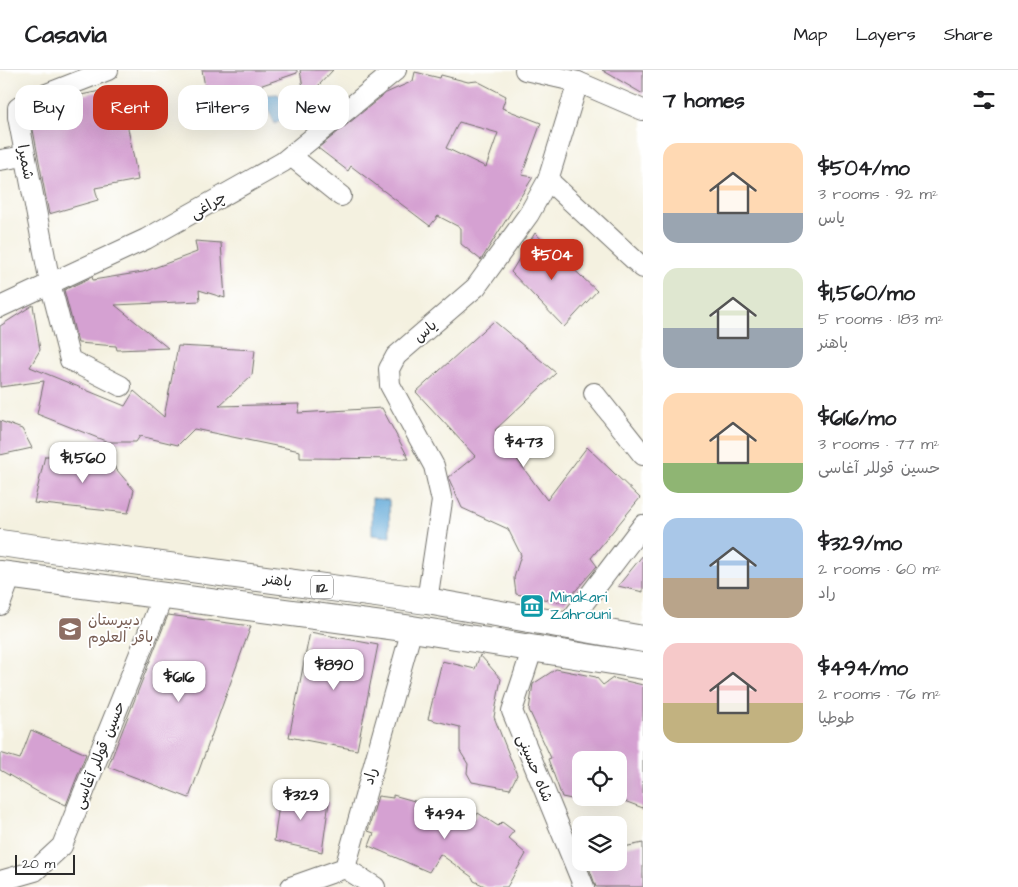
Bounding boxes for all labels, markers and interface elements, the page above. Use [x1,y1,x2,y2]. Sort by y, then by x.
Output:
text: Casavia [25,18,107,52]
text: Map [793,22,827,47]
text: Layers [855,22,916,47]
text: Share [944,22,993,47]
chip: Buy [15,85,83,130]
chip: Rent [93,85,168,130]
chip: Filters [178,85,268,130]
chip: New [278,85,349,130]
text: 7 homes [663,86,745,115]
icon: filters [970,86,998,114]
street label: شمیرا [12,143,39,181]
text: $504/mo [818,154,910,183]
icon: home [703,163,763,223]
text: 3 rooms · 92 m² [818,183,938,205]
street label: چراغی [186,187,230,224]
text: یاس [818,207,845,229]
pin: $504 [522,238,582,281]
text: $504 [531,244,573,266]
text: $1,560/mo [818,279,915,308]
icon: home [703,288,763,348]
text: 5 rooms · 183 m² [818,308,944,330]
street label: یاس [409,315,442,348]
text: باهنر [818,332,848,354]
text: $616/mo [818,404,896,433]
icon: home [703,413,763,473]
pin: $473 [494,426,554,468]
text: $473 [505,431,543,453]
text: 3 rooms · 77 m² [818,433,939,455]
pin: $1,560 [42,442,124,484]
text: $1,560 [60,447,106,469]
text: حسین قوللر آغاسی [818,457,940,479]
text: $329/mo [818,529,902,558]
icon: home [703,538,763,598]
text: 2 rooms · 60 m² [818,558,941,580]
street label: باهنر [261,568,293,593]
road number: 112 [311,576,333,598]
text: راد [818,582,836,604]
place label: Minakari Zahrouni [550,587,612,625]
museum icon: Minakari Zahrouni [519,593,545,619]
place label: دبیرستان باقر العلوم [88,610,153,648]
school or university icon: دبیرستان باقر العلوم [57,616,83,642]
pin: $890 [304,648,364,691]
text: $890 [315,654,353,676]
text: $494/mo [818,654,908,683]
pin: $616 [149,660,209,703]
icon: home [703,663,763,723]
text: $616 [163,666,195,688]
text: 2 rooms · 76 m² [818,683,941,705]
street label: حسین قوللر آغاسی [68,698,131,812]
text: طوطیا [818,707,855,729]
street label: شاه حسینی [511,731,558,805]
map controls [572,751,627,871]
button: locate [572,751,627,806]
street label: راد [358,765,383,787]
pin: $329 [271,778,331,821]
text: $329 [283,784,319,806]
pin: $494 [415,798,475,840]
text: $494 [425,803,465,825]
button: layers [572,816,627,871]
scale bar [15,852,75,875]
text: 20 m [22,854,55,874]

